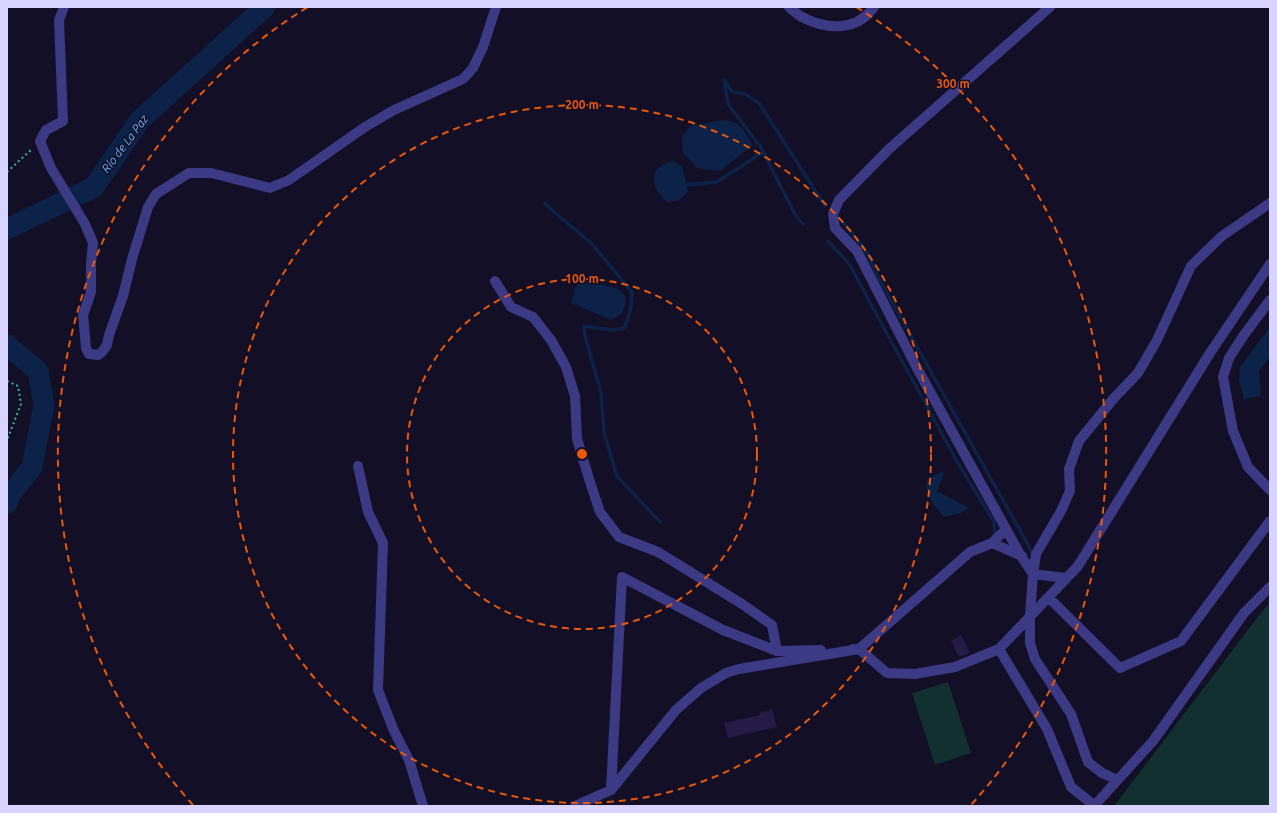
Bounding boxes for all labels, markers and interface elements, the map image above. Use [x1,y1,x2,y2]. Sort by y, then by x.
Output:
text: 300 m [936,77,970,90]
text: 200 m [565,98,599,111]
water label: Río de La Paz [99,112,151,175]
text: 100 m [565,272,599,285]
centre of rings [575,447,589,461]

